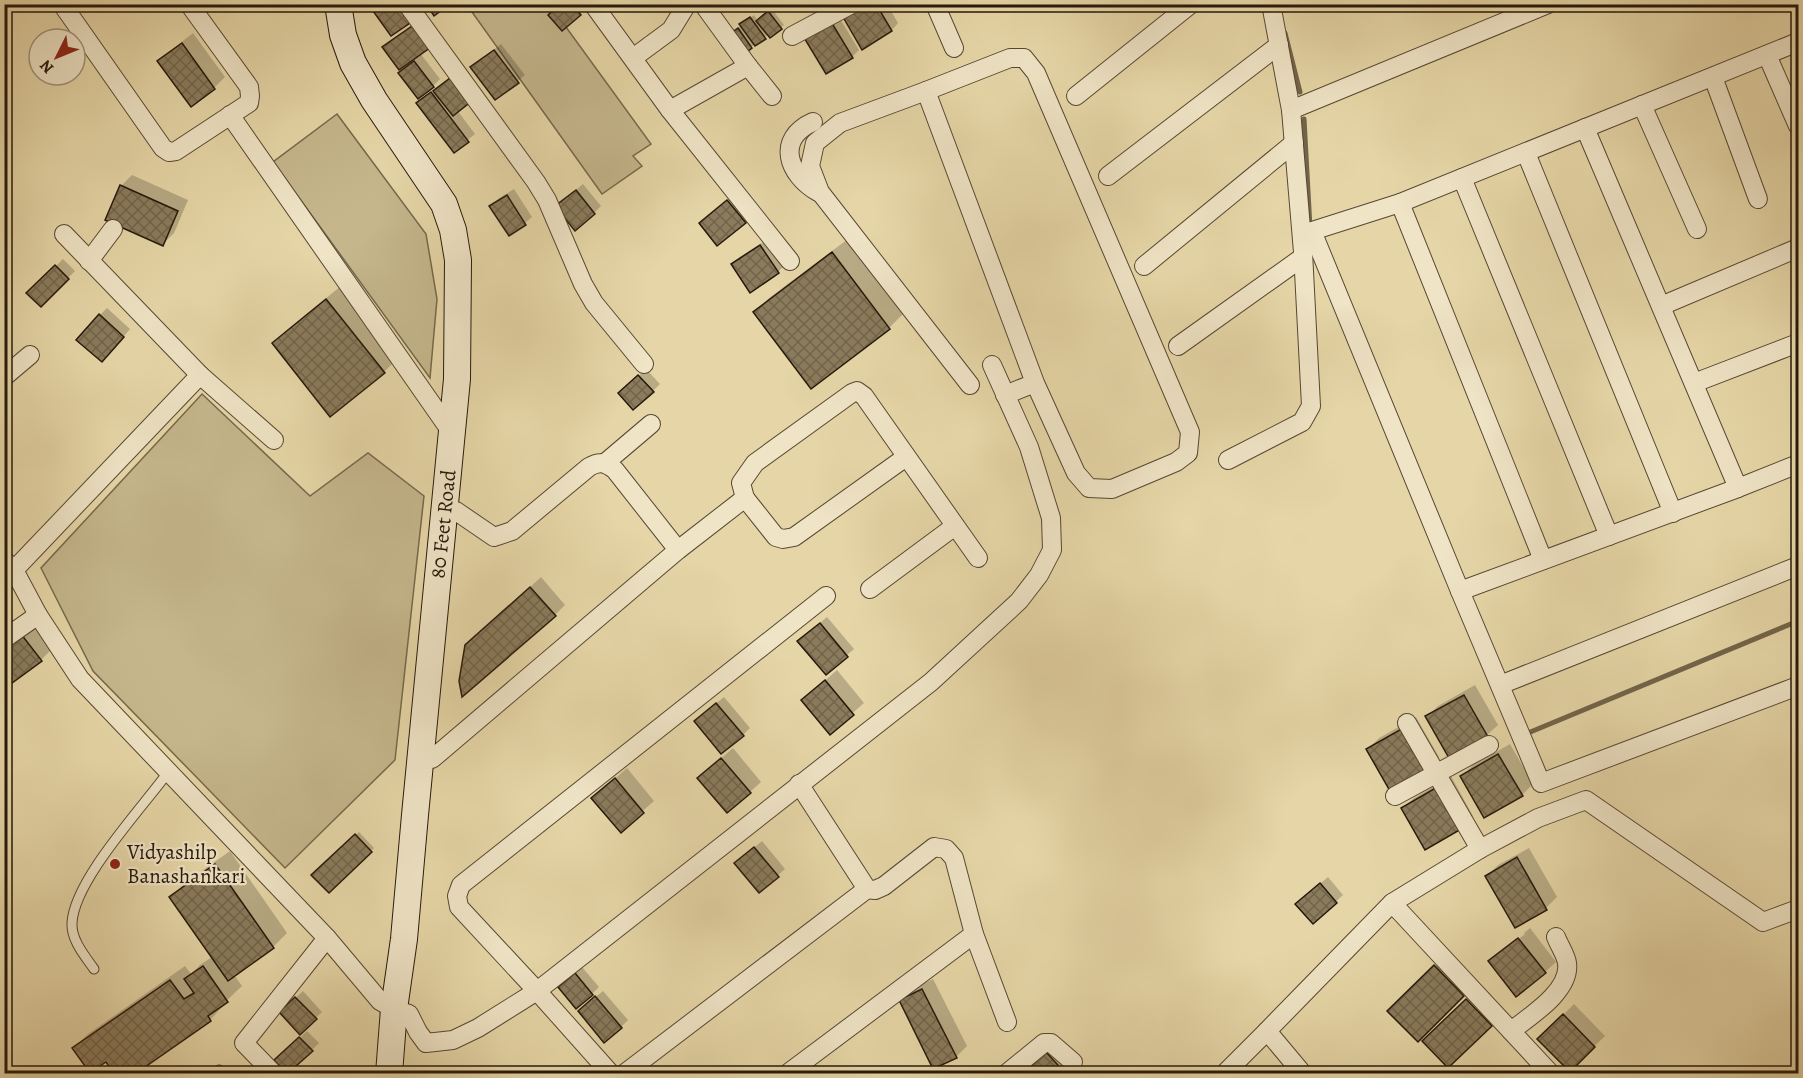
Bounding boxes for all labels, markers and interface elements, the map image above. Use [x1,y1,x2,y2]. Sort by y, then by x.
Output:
north arrow [27,27,87,87]
text: N [35,55,59,78]
street label: 80 Feet Road [423,468,463,580]
place label: Vidyashilp Banashankari [126,838,245,890]
marker: Vidyashilp Banashankari [108,857,122,871]

